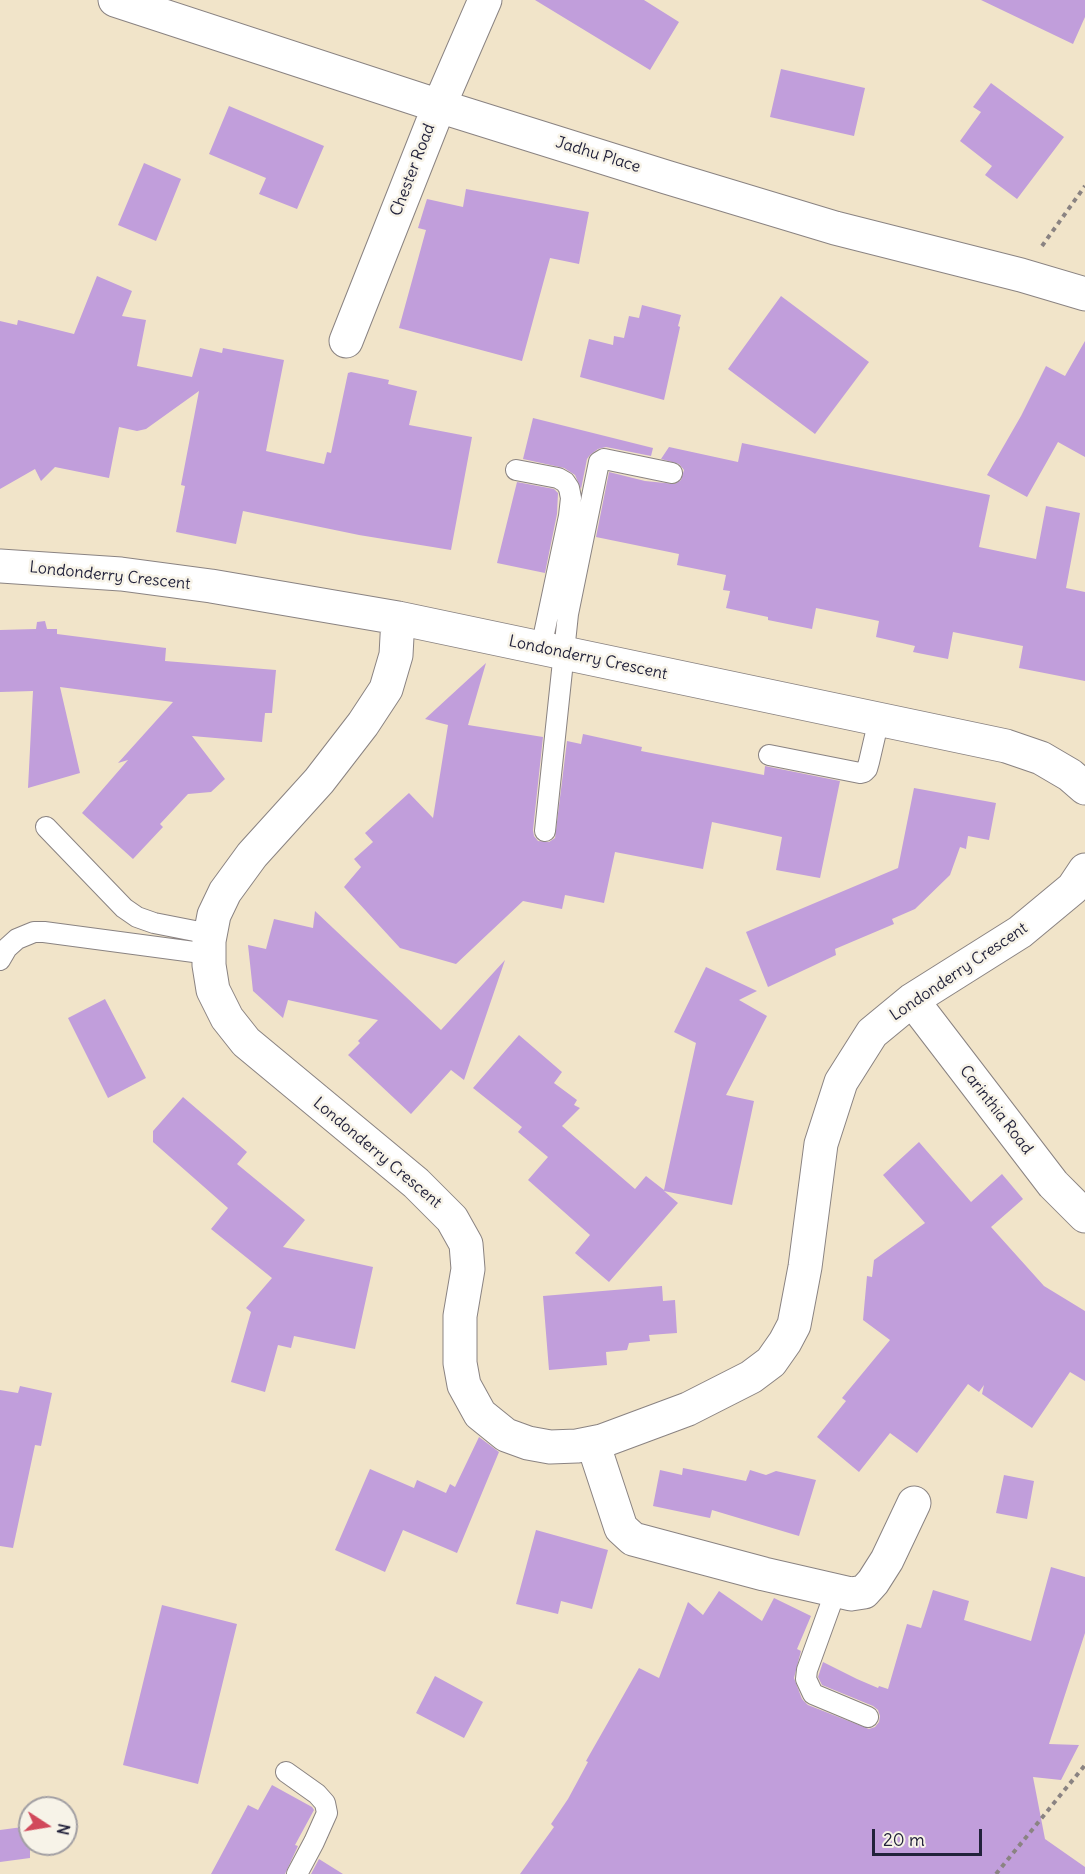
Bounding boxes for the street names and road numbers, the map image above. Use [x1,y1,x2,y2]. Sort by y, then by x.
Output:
street label: Chester Road [387,121,439,219]
street label: Jadhu Place [553,133,643,177]
street label: Londonderry Crescent [29,558,191,594]
street label: Londonderry Crescent [507,632,669,684]
street label: Londonderry Crescent [887,919,1031,1025]
street label: Carinthia Road [955,1062,1037,1158]
street label: Londonderry Crescent [309,1094,445,1212]

